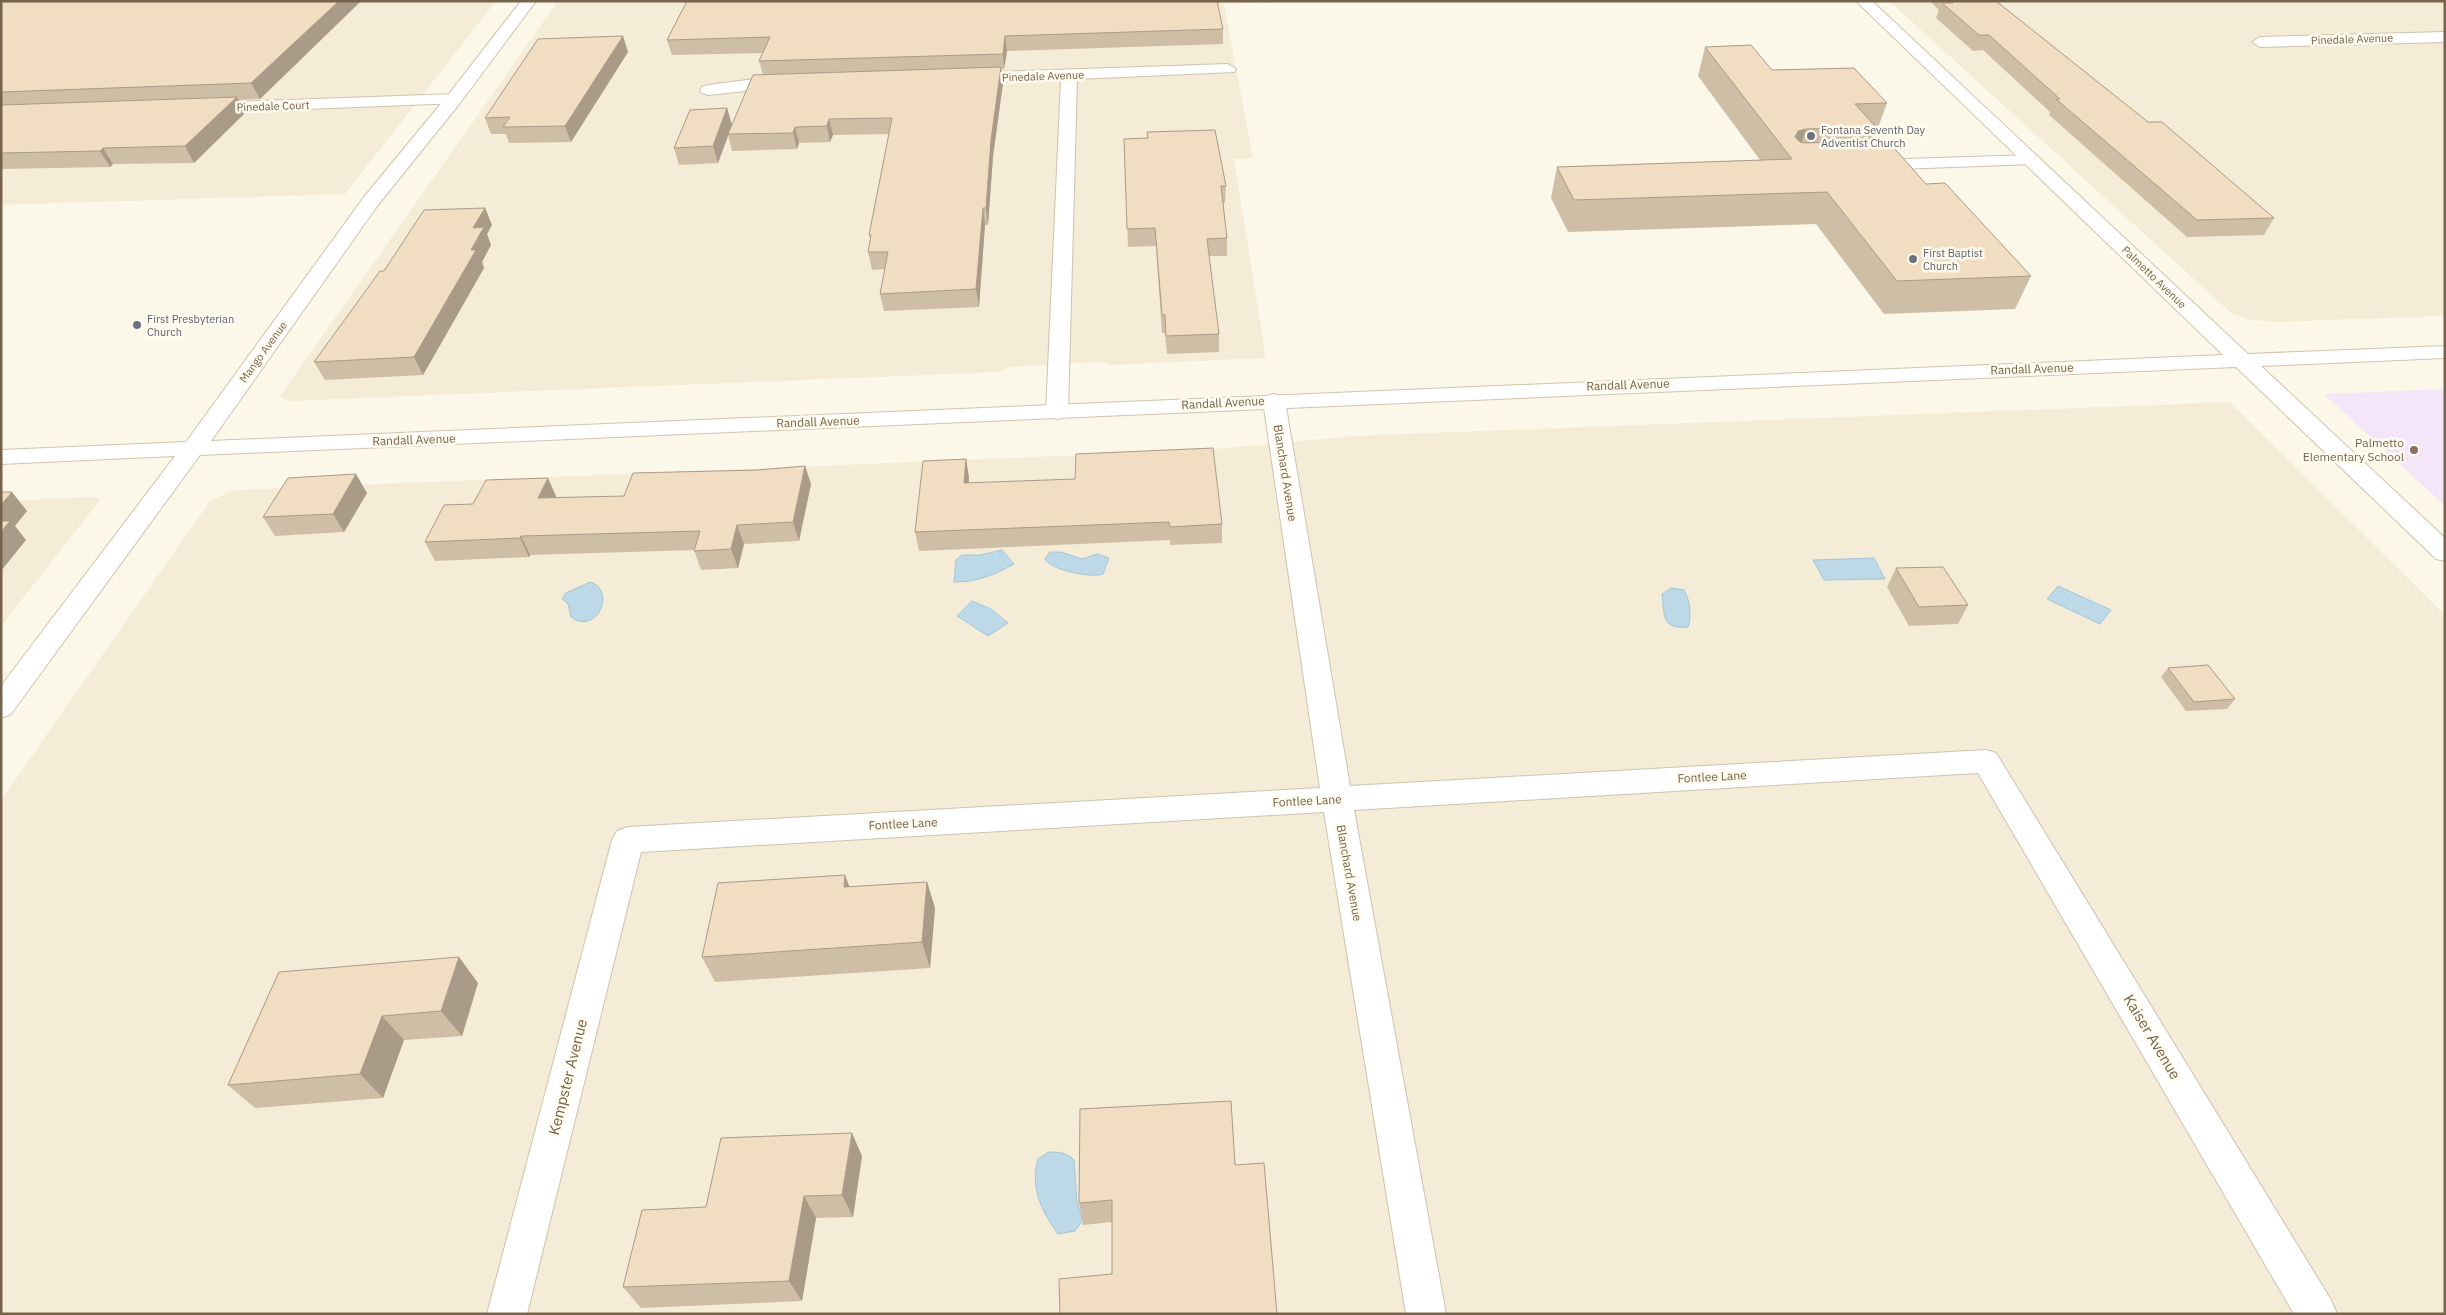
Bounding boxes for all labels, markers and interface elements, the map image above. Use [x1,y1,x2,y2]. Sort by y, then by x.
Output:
street label: Pinedale Avenue [2311,31,2393,47]
street label: Pinedale Avenue [1002,68,1084,84]
street label: Pinedale Court [236,98,310,114]
place label: Fontana Seventh Day Adventist Church [1821,123,1926,150]
marker: Fontana Seventh Day Adventist Church [1805,130,1817,142]
street label: Palmetto Avenue [2119,243,2189,311]
place label: First Baptist Church [1923,246,1983,273]
marker: First Baptist Church [1907,253,1919,265]
place label: First Presbyterian Church [147,312,234,339]
marker: First Presbyterian Church [131,319,143,331]
street label: Mango Avenue [236,319,290,385]
street label: Randall Avenue [1990,360,2074,377]
street label: Randall Avenue [1586,376,1670,393]
street label: Randall Avenue [1181,393,1265,412]
street label: Randall Avenue [776,413,860,430]
street label: Blanchard Avenue [1270,423,1301,523]
street label: Randall Avenue [372,431,456,448]
place label: Palmetto Elementary School [2303,435,2404,464]
marker: Palmetto Elementary School [2408,444,2420,456]
street label: Fontlee Lane [1677,767,1747,786]
street label: Fontlee Lane [1272,791,1342,810]
street label: Fontlee Lane [868,814,938,833]
street label: Blanchard Avenue [1334,823,1365,923]
street label: Kaiser Avenue [2120,991,2185,1083]
street label: Kempster Avenue [544,1017,591,1137]

